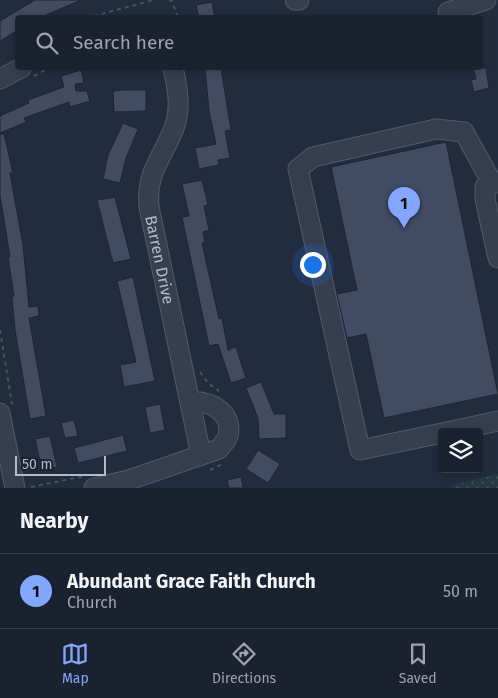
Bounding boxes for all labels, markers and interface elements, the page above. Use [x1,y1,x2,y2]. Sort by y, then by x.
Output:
search box [15,15,483,70]
icon: search [33,29,61,57]
text: Search here [73,31,174,54]
pin: 1 [388,187,420,228]
street label: Barren Drive [141,214,178,306]
your location [300,252,326,278]
map controls [438,428,483,473]
button: layers [438,428,483,473]
scale bar [15,453,106,476]
text: 50 m [22,456,53,473]
text: Nearby [20,508,88,534]
text: Abundant Grace Faith Church [67,570,316,593]
text: 1 [32,582,40,601]
text: 50 m [443,582,478,601]
text: Church [67,593,117,612]
tab: Map [61,640,89,687]
tab: Directions [212,640,276,687]
tab: Saved [399,640,437,687]

